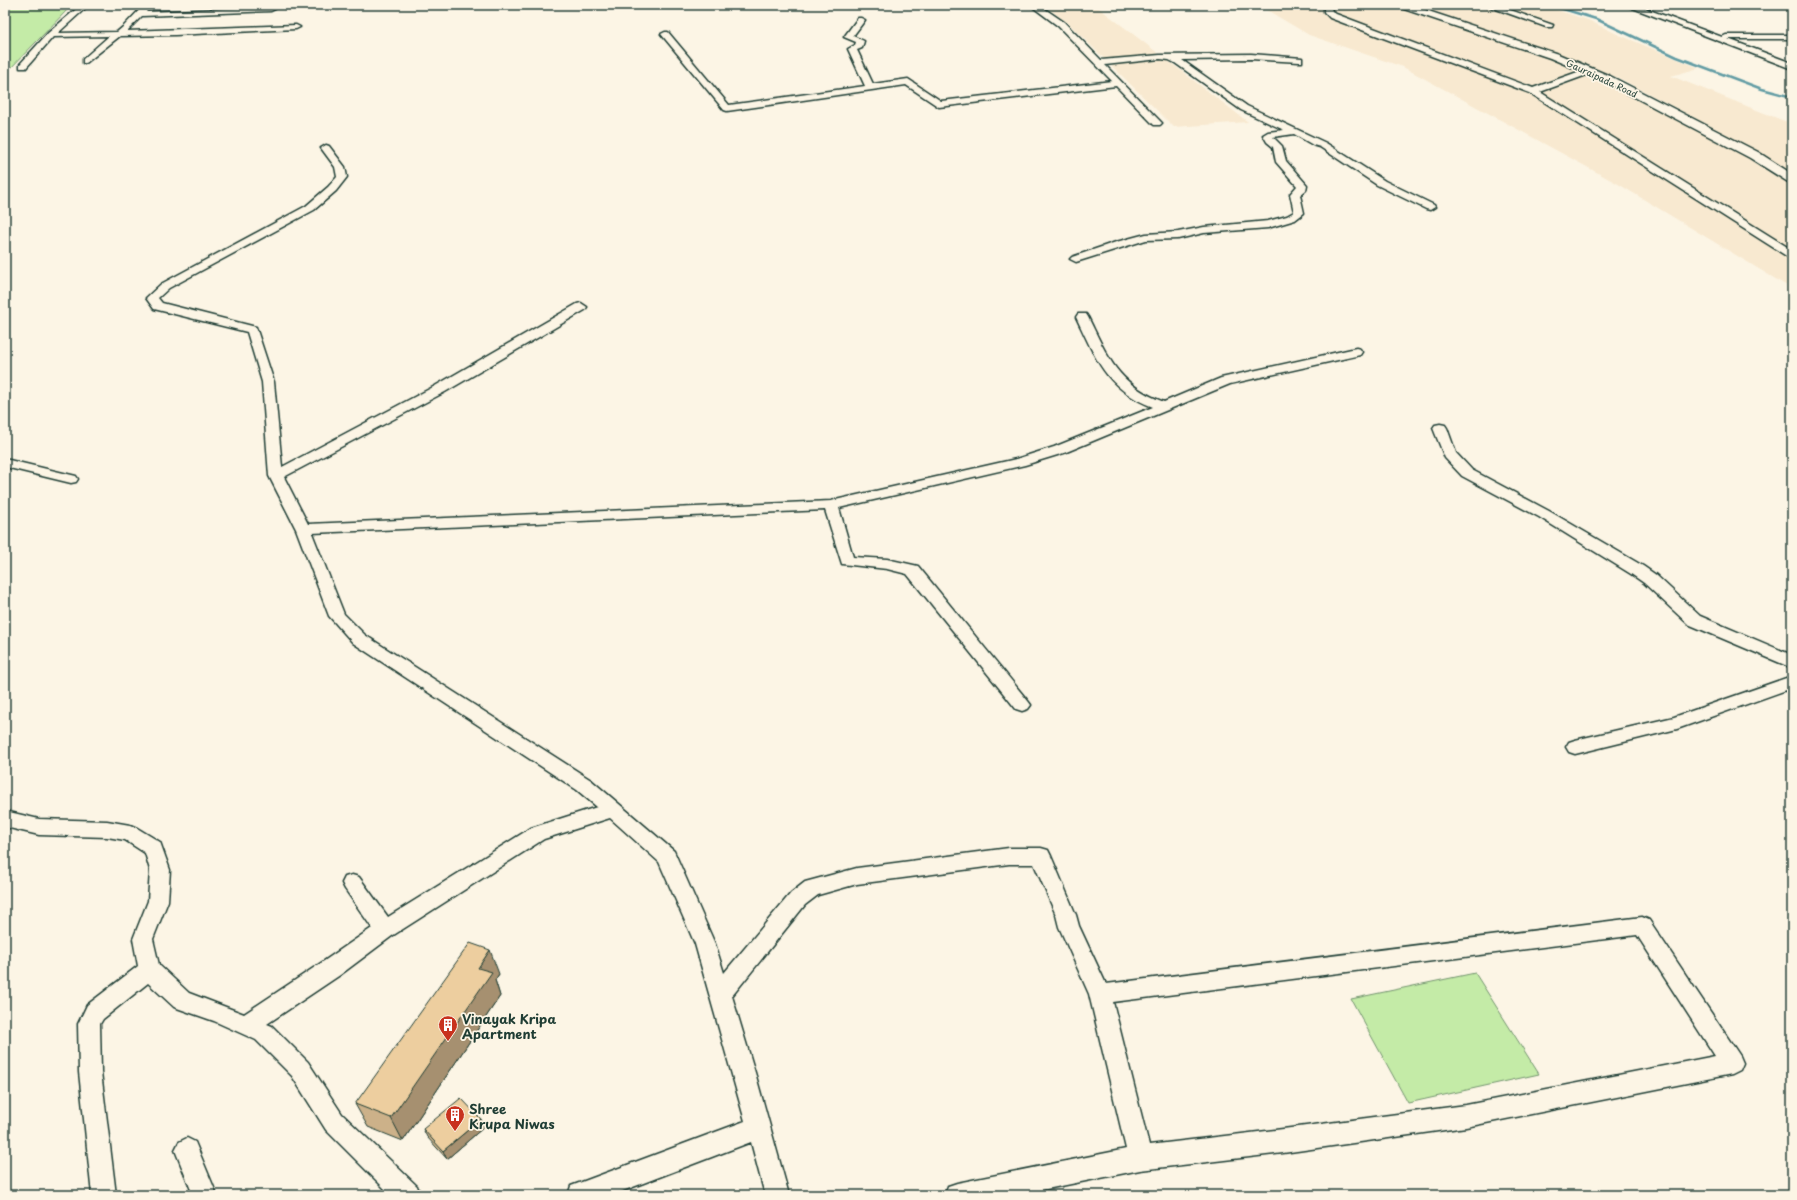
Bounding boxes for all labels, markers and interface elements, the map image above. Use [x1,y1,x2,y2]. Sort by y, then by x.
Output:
street label: Gauraipada Road [1564,55,1640,101]
place label: Vinayak Kripa Apartment [462,1009,556,1043]
building icon: Vinayak Kripa Apartment [437,1014,459,1042]
place label: Shree Krupa Niwas [469,1099,555,1133]
building icon: Shree Krupa Niwas [444,1104,466,1132]

